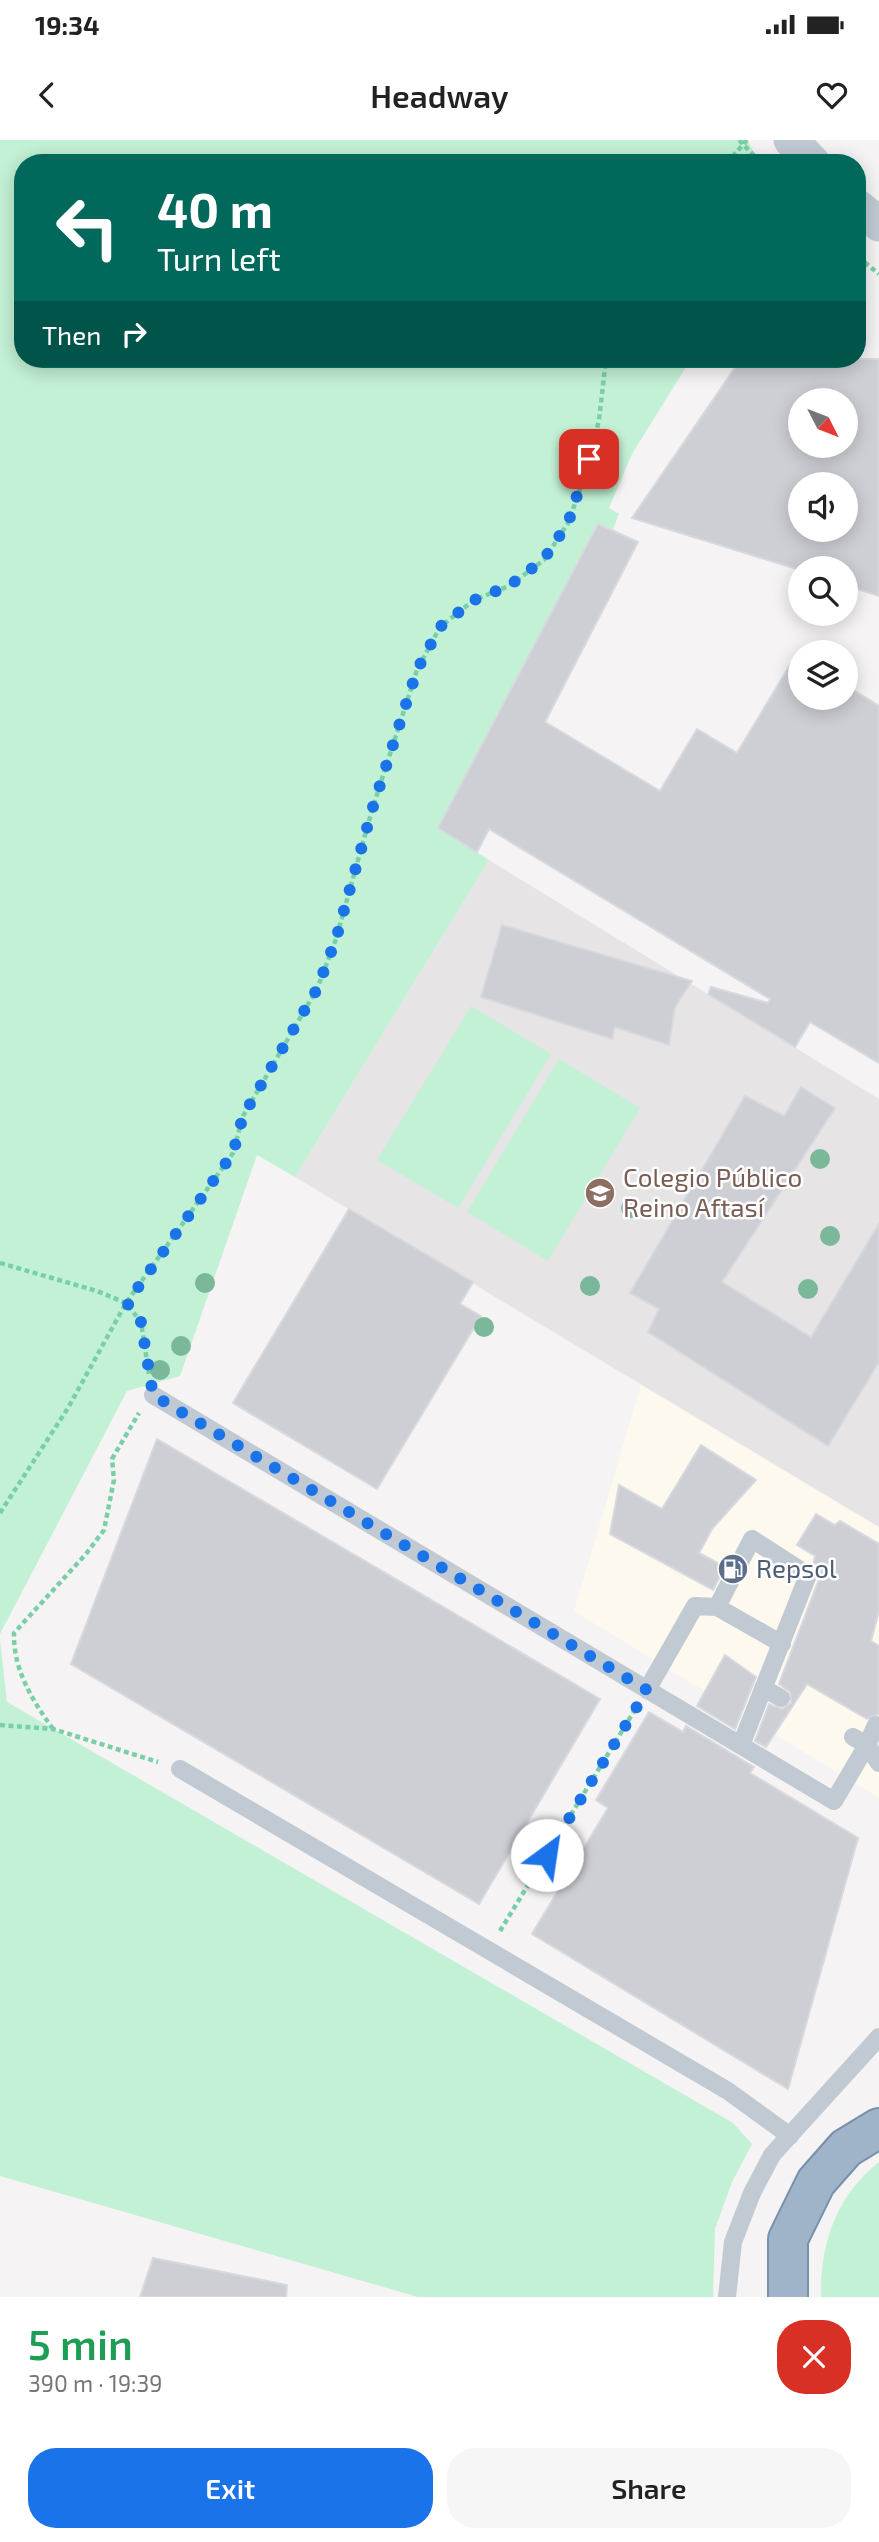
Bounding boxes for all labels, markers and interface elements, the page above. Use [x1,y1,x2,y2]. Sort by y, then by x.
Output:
text: 19:34 [35,9,100,40]
icon: back [28,76,66,114]
text: Headway [370,76,509,114]
icon: heart [813,76,851,114]
text: 40 m [157,179,273,238]
icon: left [42,182,133,273]
text: Turn left [157,239,281,277]
icon: right [115,315,153,353]
text: Then [42,319,101,350]
north arrow [788,388,858,458]
map controls [788,388,858,710]
pin [559,429,619,489]
icon: arrive [570,440,608,478]
button: sound [788,472,858,542]
button: search [788,556,858,626]
button: layers [788,640,858,710]
place label: Colegio Público Reino Aftasí [623,1161,802,1222]
school or university icon: Colegio Público Reino Aftasí [583,1176,617,1210]
fuel station icon: Repsol [716,1552,750,1586]
place label: Repsol [756,1552,837,1583]
position arrow [510,1818,584,1892]
text: 5 min [28,2318,133,2368]
button: close [777,2320,851,2394]
text: 390 m · 19:39 [28,2369,162,2397]
button: Exit [28,2448,433,2528]
button: Share [447,2448,851,2528]

